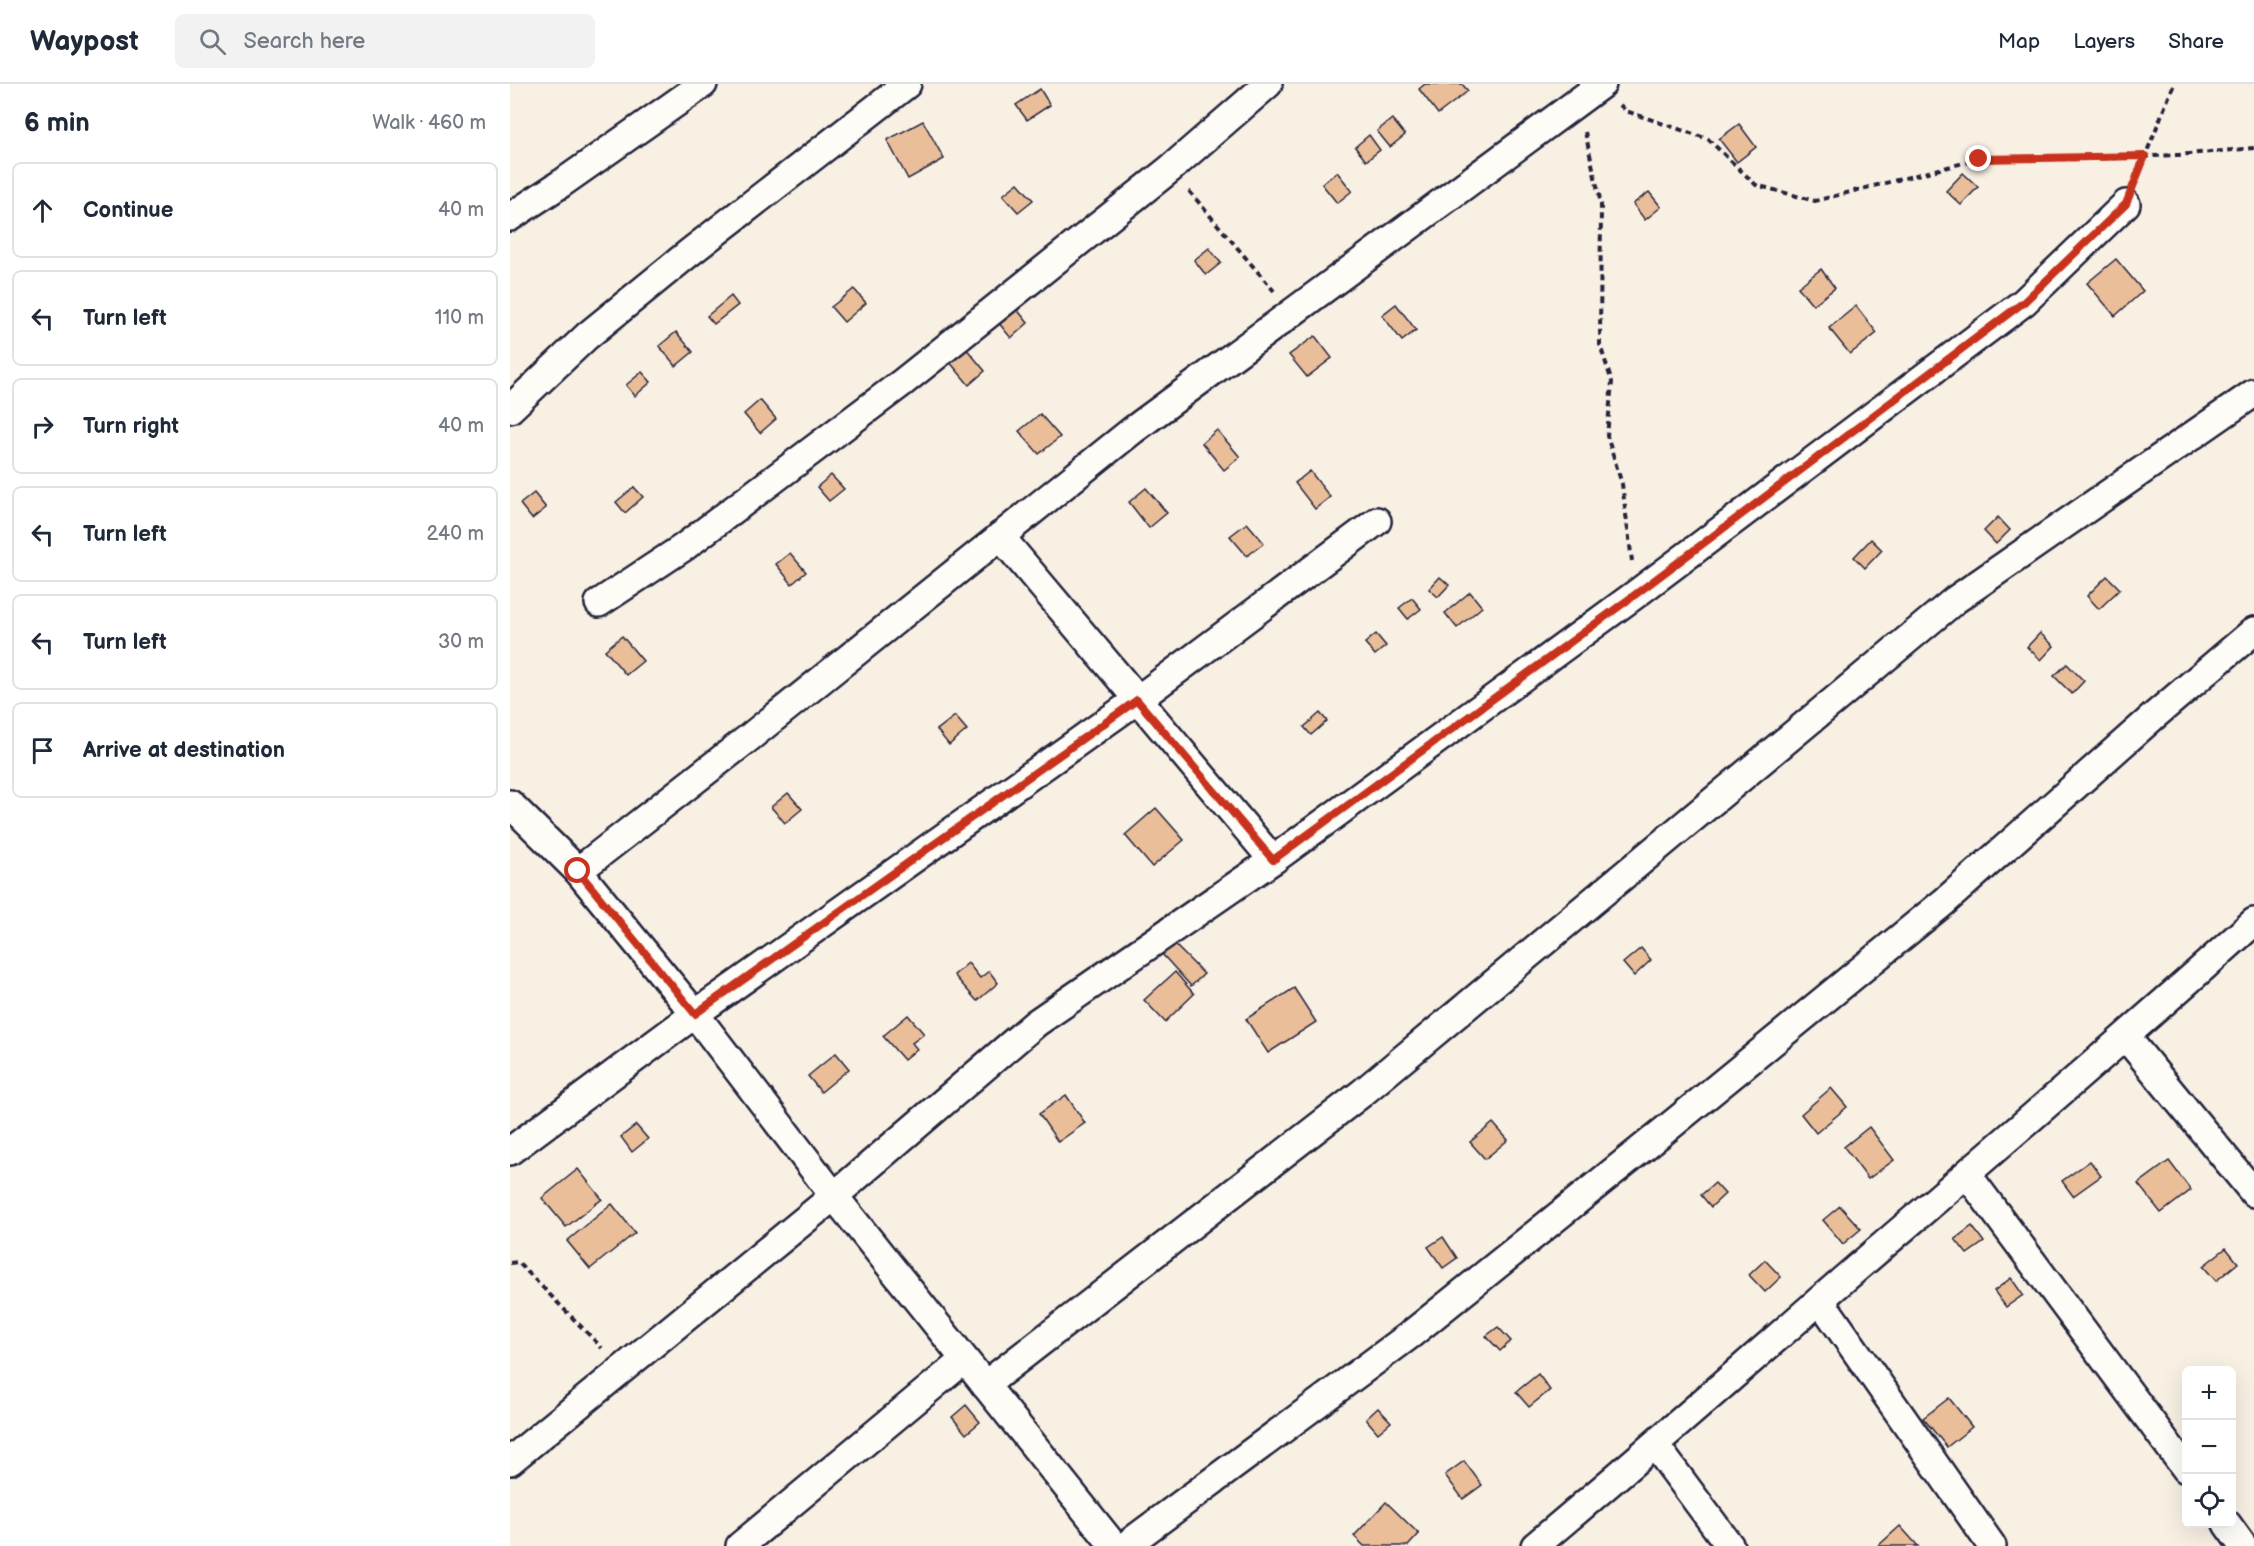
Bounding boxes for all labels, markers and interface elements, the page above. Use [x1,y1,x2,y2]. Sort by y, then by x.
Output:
search box [175,14,595,68]
text: Waypost [30,25,139,58]
icon: search [196,25,229,58]
text: Search here [244,28,365,55]
text: Map [1998,29,2040,54]
text: Layers [2073,29,2135,54]
text: Share [2168,29,2224,54]
text: 6 min [24,108,90,139]
text: Walk · 460 m [372,111,486,135]
route end [1965,145,1991,171]
icon: ahead [26,194,59,227]
text: Continue [83,197,173,224]
text: 40 m [438,198,484,222]
icon: left [26,302,59,335]
text: Turn left [83,305,167,332]
text: 110 m [435,306,484,330]
icon: right [26,410,59,443]
text: Turn right [83,413,179,440]
text: 40 m [438,414,484,438]
icon: left [26,518,59,551]
text: Turn left [83,521,167,548]
text: 240 m [427,522,484,546]
icon: left [26,626,59,659]
text: Turn left [83,629,167,656]
text: 30 m [438,630,484,654]
icon: arrive [26,734,59,767]
text: Arrive at destination [83,737,285,764]
route start [564,857,590,883]
map controls [2182,1366,2236,1528]
button: + [2182,1366,2236,1420]
button: − [2182,1420,2236,1474]
button: locate [2182,1474,2236,1528]

